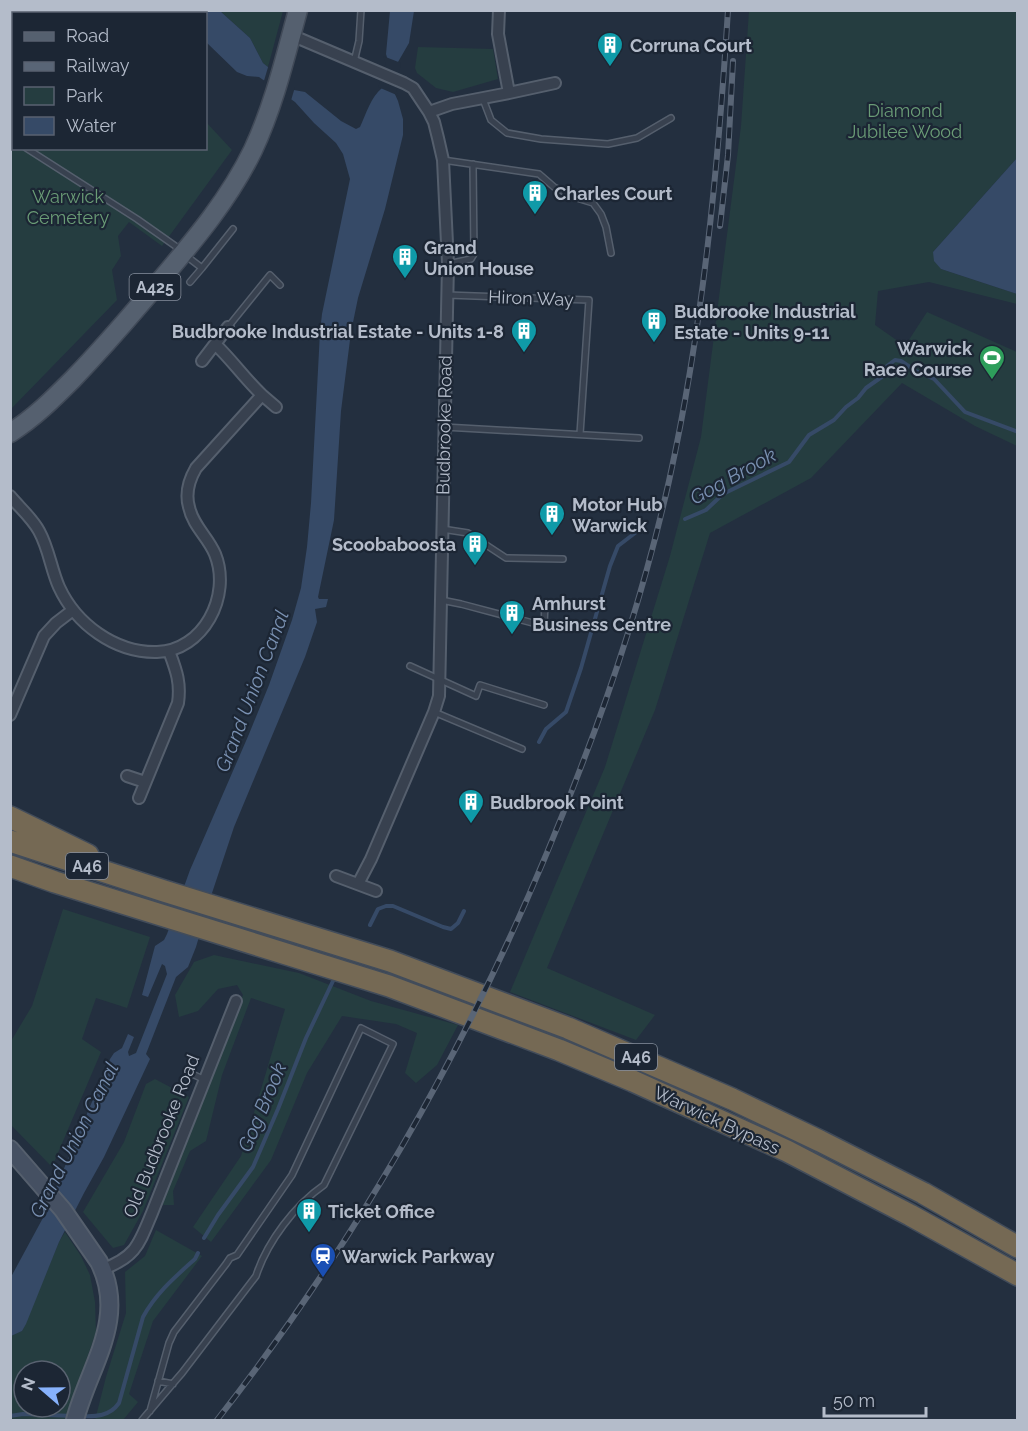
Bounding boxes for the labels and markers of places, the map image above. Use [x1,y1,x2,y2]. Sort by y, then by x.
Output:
building icon: Corruna Court [595,30,625,68]
place label: Corruna Court [630,35,752,56]
building icon: Charles Court [520,178,550,216]
place label: Charles Court [554,183,673,204]
place label: Grand Union House [424,237,534,279]
building icon: Grand Union House [390,242,420,280]
place label: Budbrooke Industrial Estate - Units 9-11 [674,301,856,343]
building icon: Budbrooke Industrial Estate - Units 9-11 [639,306,669,344]
building icon: Budbrooke Industrial Estate - Units 1-8 [509,316,539,354]
place label: Budbrooke Industrial Estate - Units 1-8 [172,321,504,342]
place label: Warwick Race Course [864,338,973,380]
sports icon: Warwick Race Course [977,343,1007,381]
place label: Motor Hub Warwick [572,494,663,536]
building icon: Motor Hub Warwick [537,499,567,537]
building icon: Scoobaboosta [460,529,490,567]
place label: Scoobaboosta [332,534,456,555]
place label: Amhurst Business Centre [532,593,671,635]
building icon: Amhurst Business Centre [497,598,527,636]
building icon: Budbrook Point [456,787,486,825]
place label: Budbrook Point [490,792,624,813]
building icon: Ticket Office [294,1196,324,1234]
place label: Ticket Office [328,1201,435,1222]
station icon: Warwick Parkway [308,1241,338,1279]
place label: Warwick Parkway [342,1246,495,1267]

